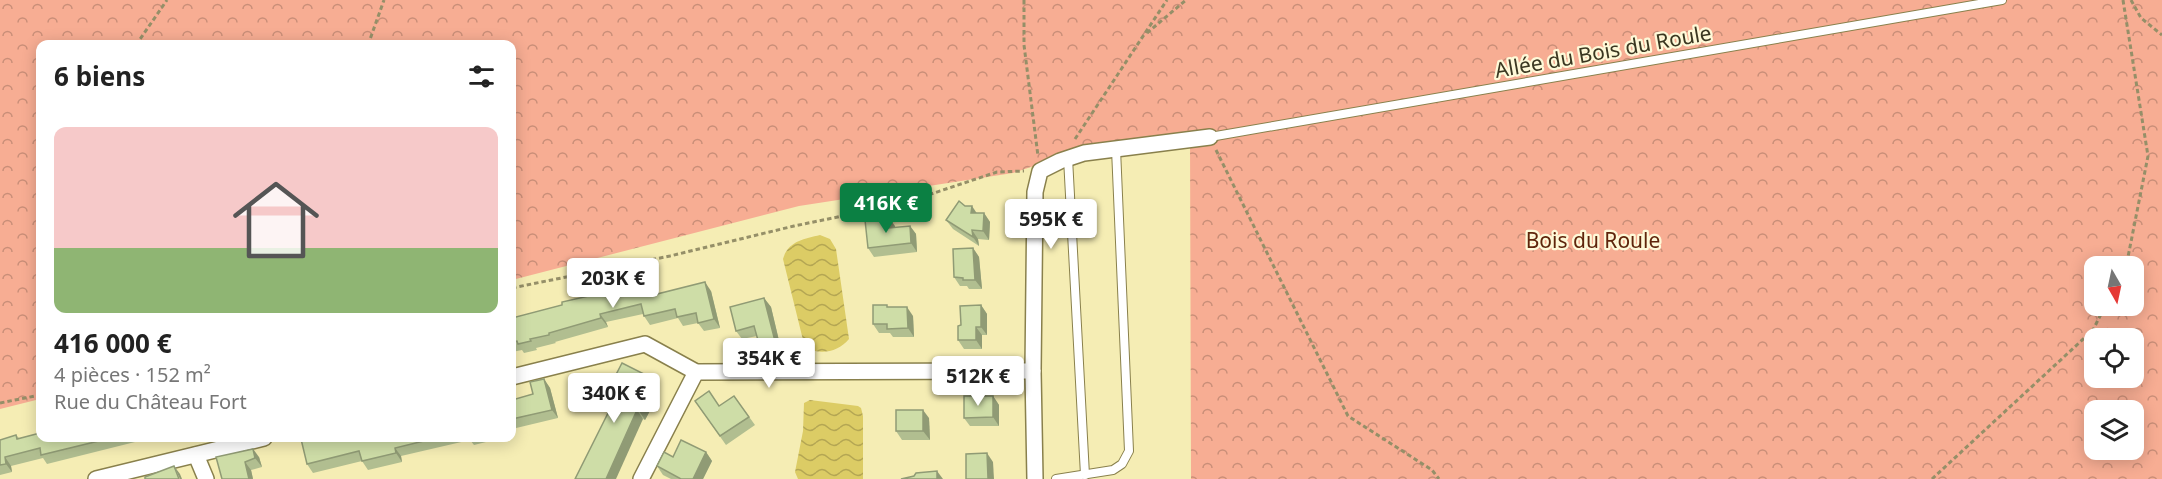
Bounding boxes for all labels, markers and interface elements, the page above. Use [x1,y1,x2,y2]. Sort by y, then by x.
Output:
street label: Allée du Bois du Roule [1493,18,1713,84]
text: 6 biens [54,58,145,94]
icon: filters [465,60,498,93]
icon: home [222,166,330,274]
pin: 416K € [837,183,935,234]
text: 416K € [854,189,918,216]
pin: 595K € [1002,199,1100,250]
text: 595K € [1019,205,1083,232]
park label: Bois du Roule [1526,226,1660,254]
north arrow [2084,256,2144,316]
map controls [2084,256,2144,460]
pin: 203K € [564,258,662,309]
text: 203K € [581,264,645,291]
text: 416 000 € [54,325,172,361]
button: locate [2084,328,2144,388]
pin: 354K € [720,338,818,389]
text: 354K € [737,344,801,371]
pin: 512K € [929,356,1027,407]
text: 4 pièces · 152 m² [54,361,211,388]
text: 512K € [946,362,1010,389]
pin: 340K € [565,373,663,424]
text: 340K € [582,379,646,406]
text: Rue du Château Fort [54,388,247,415]
button: layers [2084,400,2144,460]

